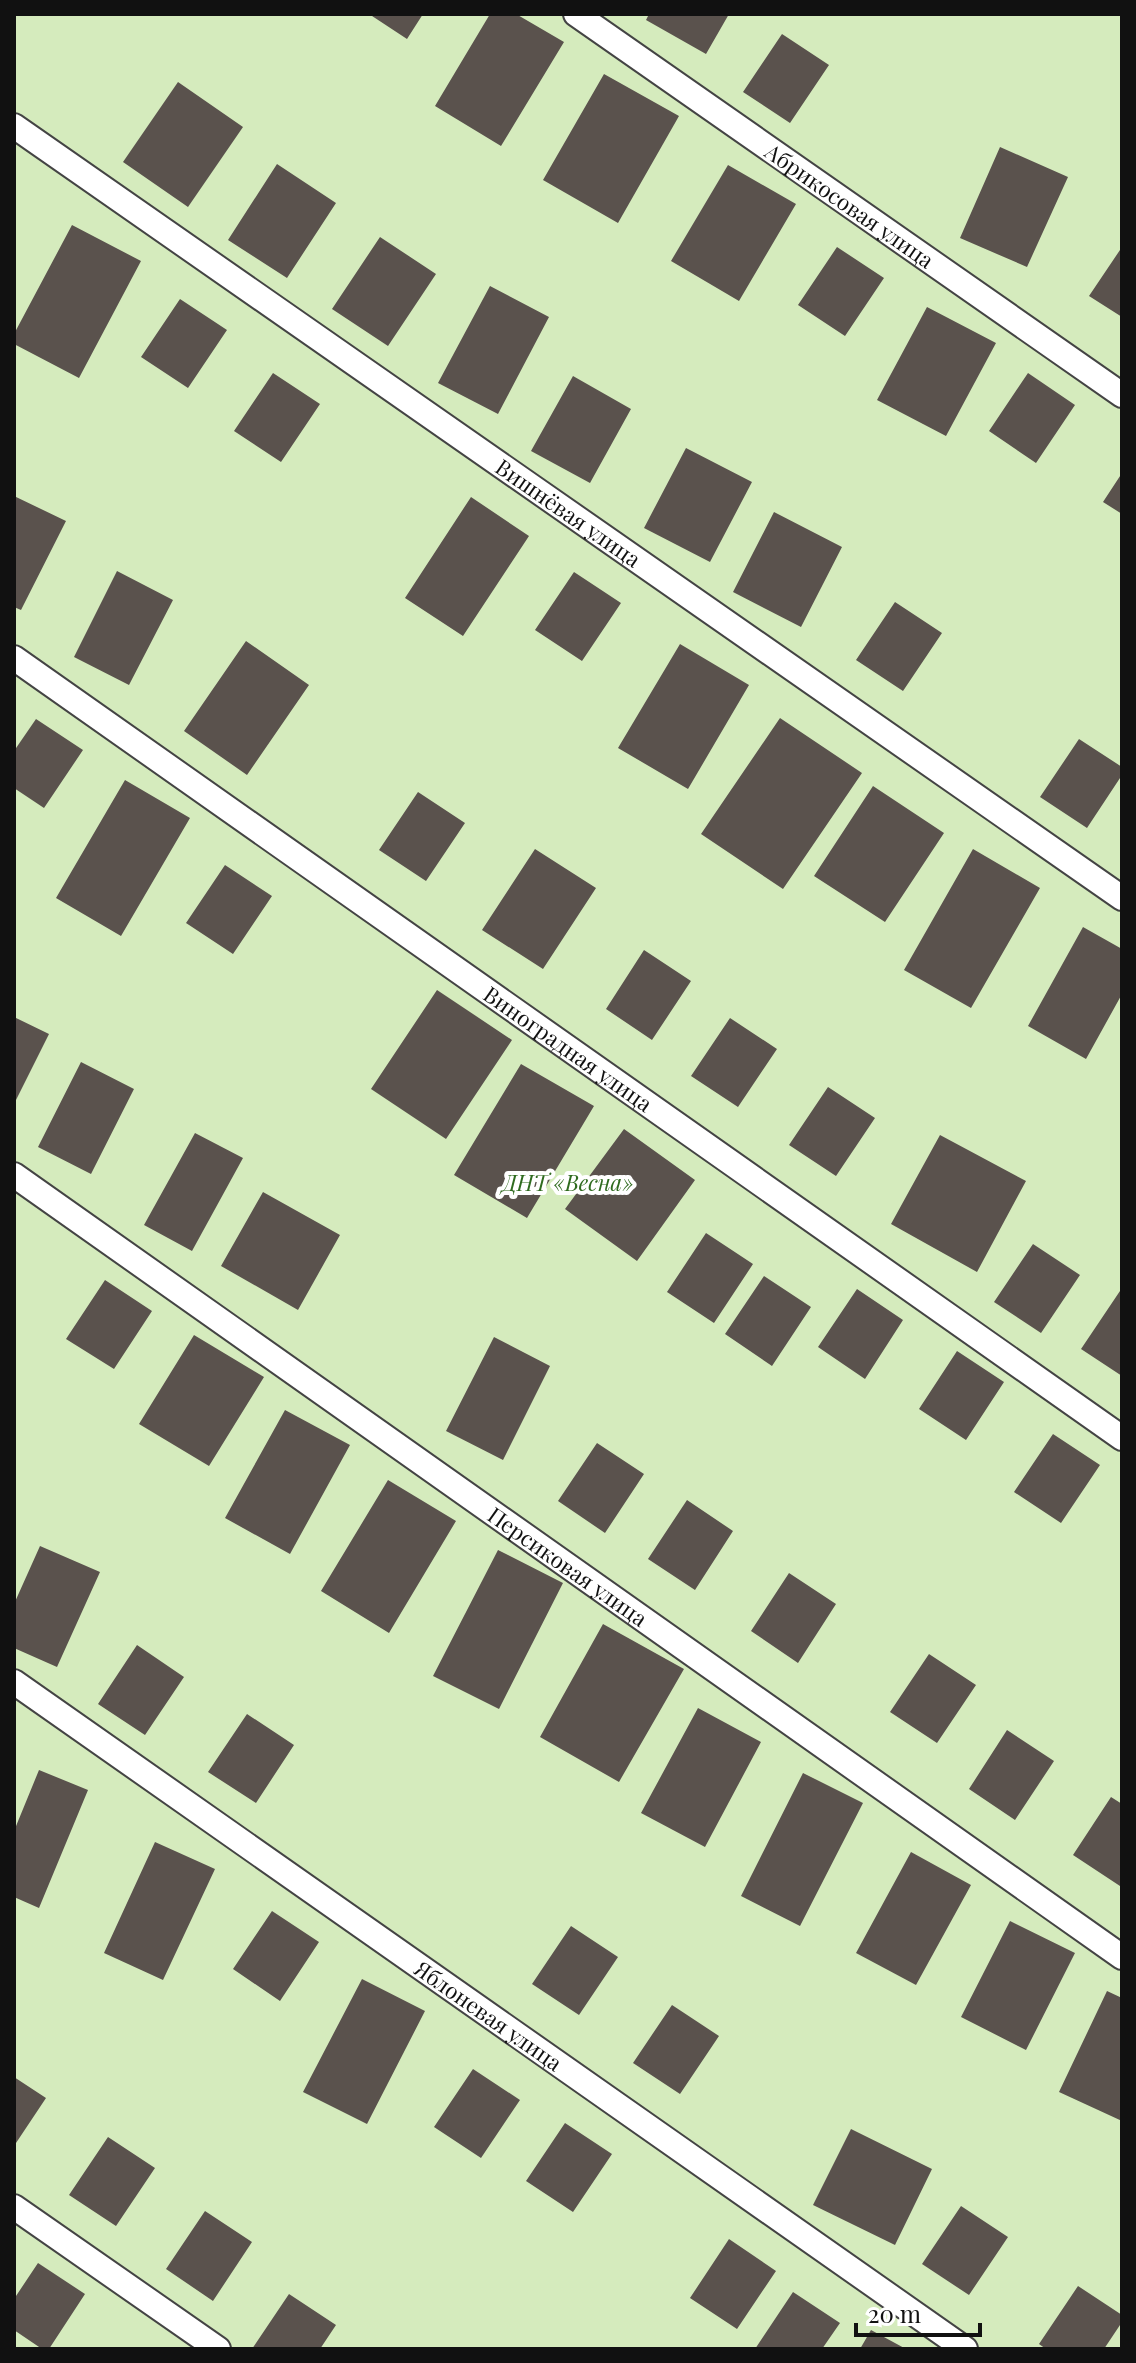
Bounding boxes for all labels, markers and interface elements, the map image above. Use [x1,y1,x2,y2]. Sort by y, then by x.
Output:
street label: Абрикосовая улица [759,135,940,274]
street label: Вишнёвая улица [490,451,647,573]
street label: Виноградная улица [478,979,659,1118]
park label: ДНТ «Весна» [499,1167,633,1197]
street label: Персиковая улица [482,1499,654,1633]
street label: Яблоневая улица [408,1952,569,2077]
scale bar [856,2287,980,2337]
text: 20 m [868,2297,921,2329]

